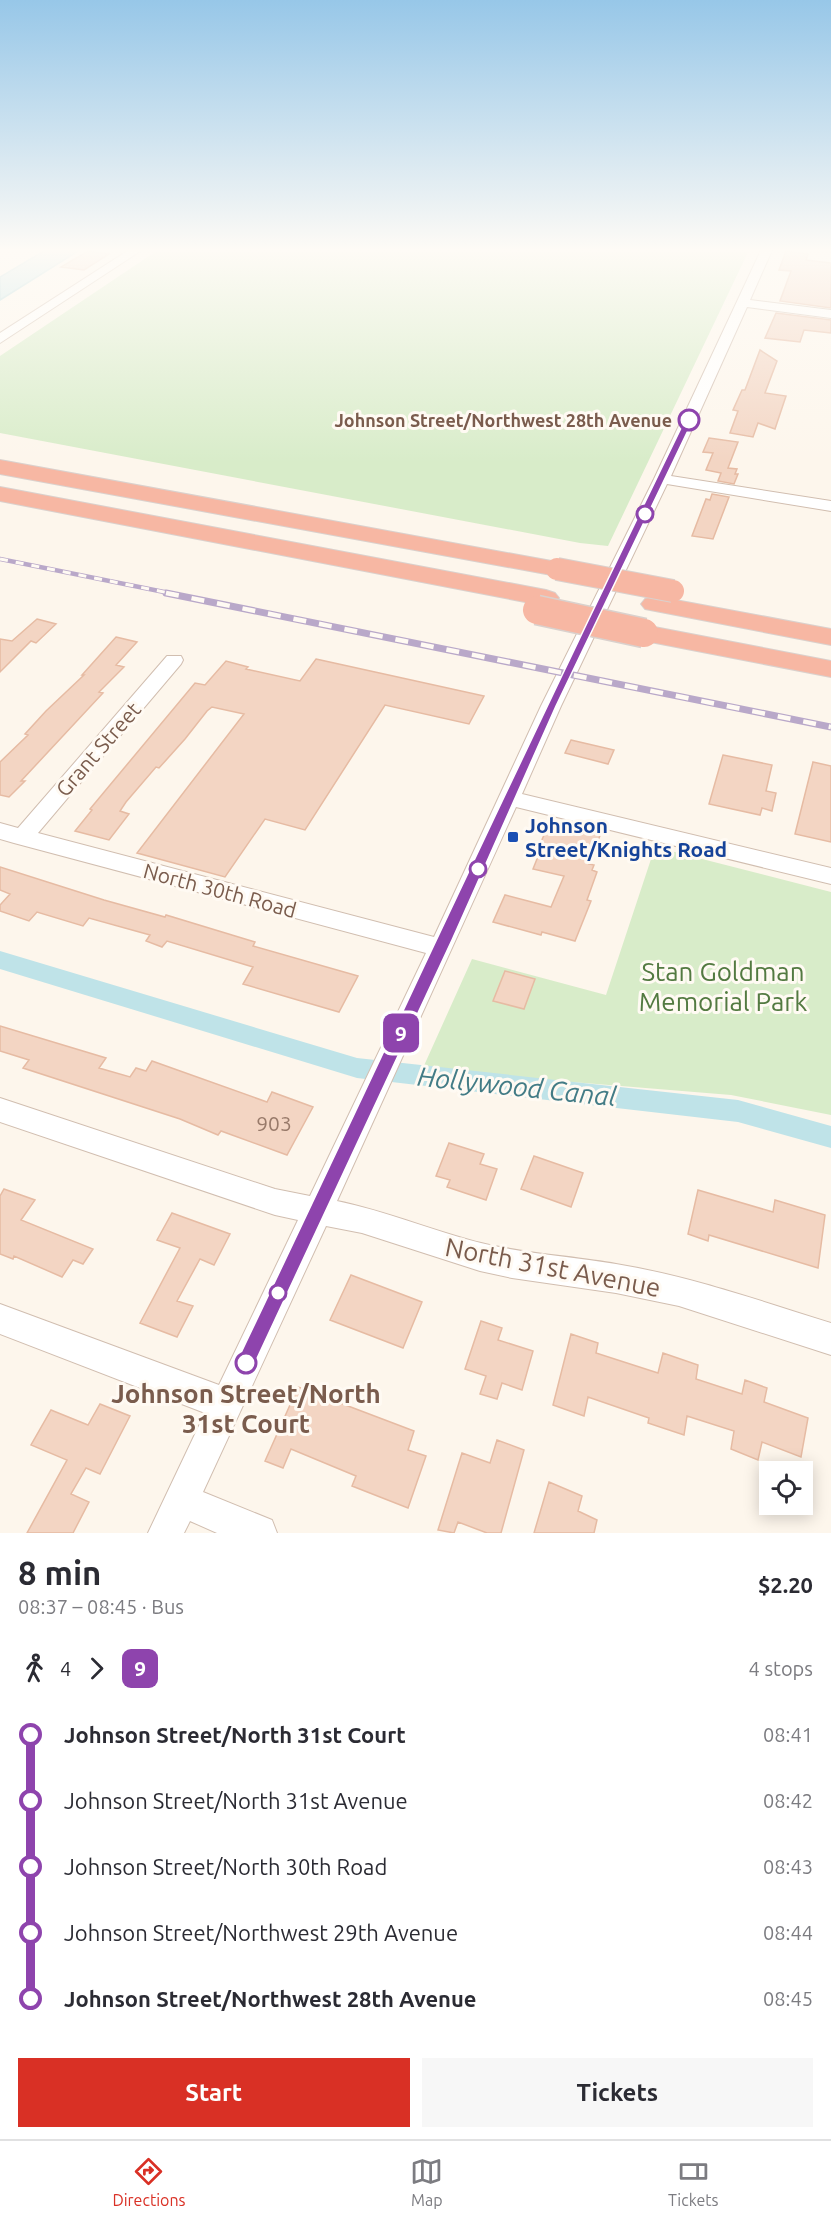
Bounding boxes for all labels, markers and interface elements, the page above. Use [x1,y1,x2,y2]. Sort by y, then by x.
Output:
marker: Johnson Street/Northwest 28th Avenue [678,409,700,431]
place label: Johnson Street/Northwest 28th Avenue [335,410,672,430]
unlabelled marker [636,505,654,523]
street label: Grant Street [51,697,145,801]
place label: Johnson Street/Knights Road [525,813,727,861]
marker: Johnson Street/Knights Road [506,830,520,844]
street label: North 30th Road [141,858,299,922]
unlabelled marker [469,860,487,878]
park label: Stan Goldman Memorial Park [639,957,807,1016]
line badge: 9 [382,1014,420,1052]
text: 9 [395,1021,407,1045]
water label: Hollywood Canal [416,1061,618,1111]
house number: 903 [256,1111,292,1135]
street label: North 31st Avenue [443,1232,663,1302]
unlabelled marker [269,1284,287,1302]
marker: Johnson Street/North 31st Court [235,1352,257,1374]
place label: Johnson Street/North 31st Court [111,1379,381,1438]
map controls [759,1461,813,1515]
button: locate [759,1461,813,1515]
text: 8 min [18,1554,101,1591]
text: $2.20 [758,1572,813,1597]
text: 08:37 – 08:45 · Bus [18,1595,184,1618]
icon: walk [18,1652,51,1685]
icon: forward [80,1652,113,1685]
text: 9 [134,1656,146,1680]
text: 4 [60,1657,71,1680]
text: 4 stops [749,1657,813,1680]
text: Johnson Street/North 31st Court [64,1722,406,1747]
text: 08:41 [763,1723,813,1746]
text: Johnson Street/North 31st Avenue [64,1788,408,1813]
text: 08:42 [763,1789,813,1812]
text: Johnson Street/North 30th Road [64,1854,387,1879]
text: 08:43 [763,1855,813,1878]
text: Johnson Street/Northwest 29th Avenue [64,1920,458,1945]
text: 08:44 [763,1921,813,1944]
text: Johnson Street/Northwest 28th Avenue [64,1986,477,2011]
text: 08:45 [763,1987,813,2010]
button: Start [18,2058,410,2127]
button: Tickets [422,2058,813,2127]
tab: Directions [112,2155,186,2209]
tab: Map [410,2155,443,2209]
tab: Tickets [668,2155,719,2209]

